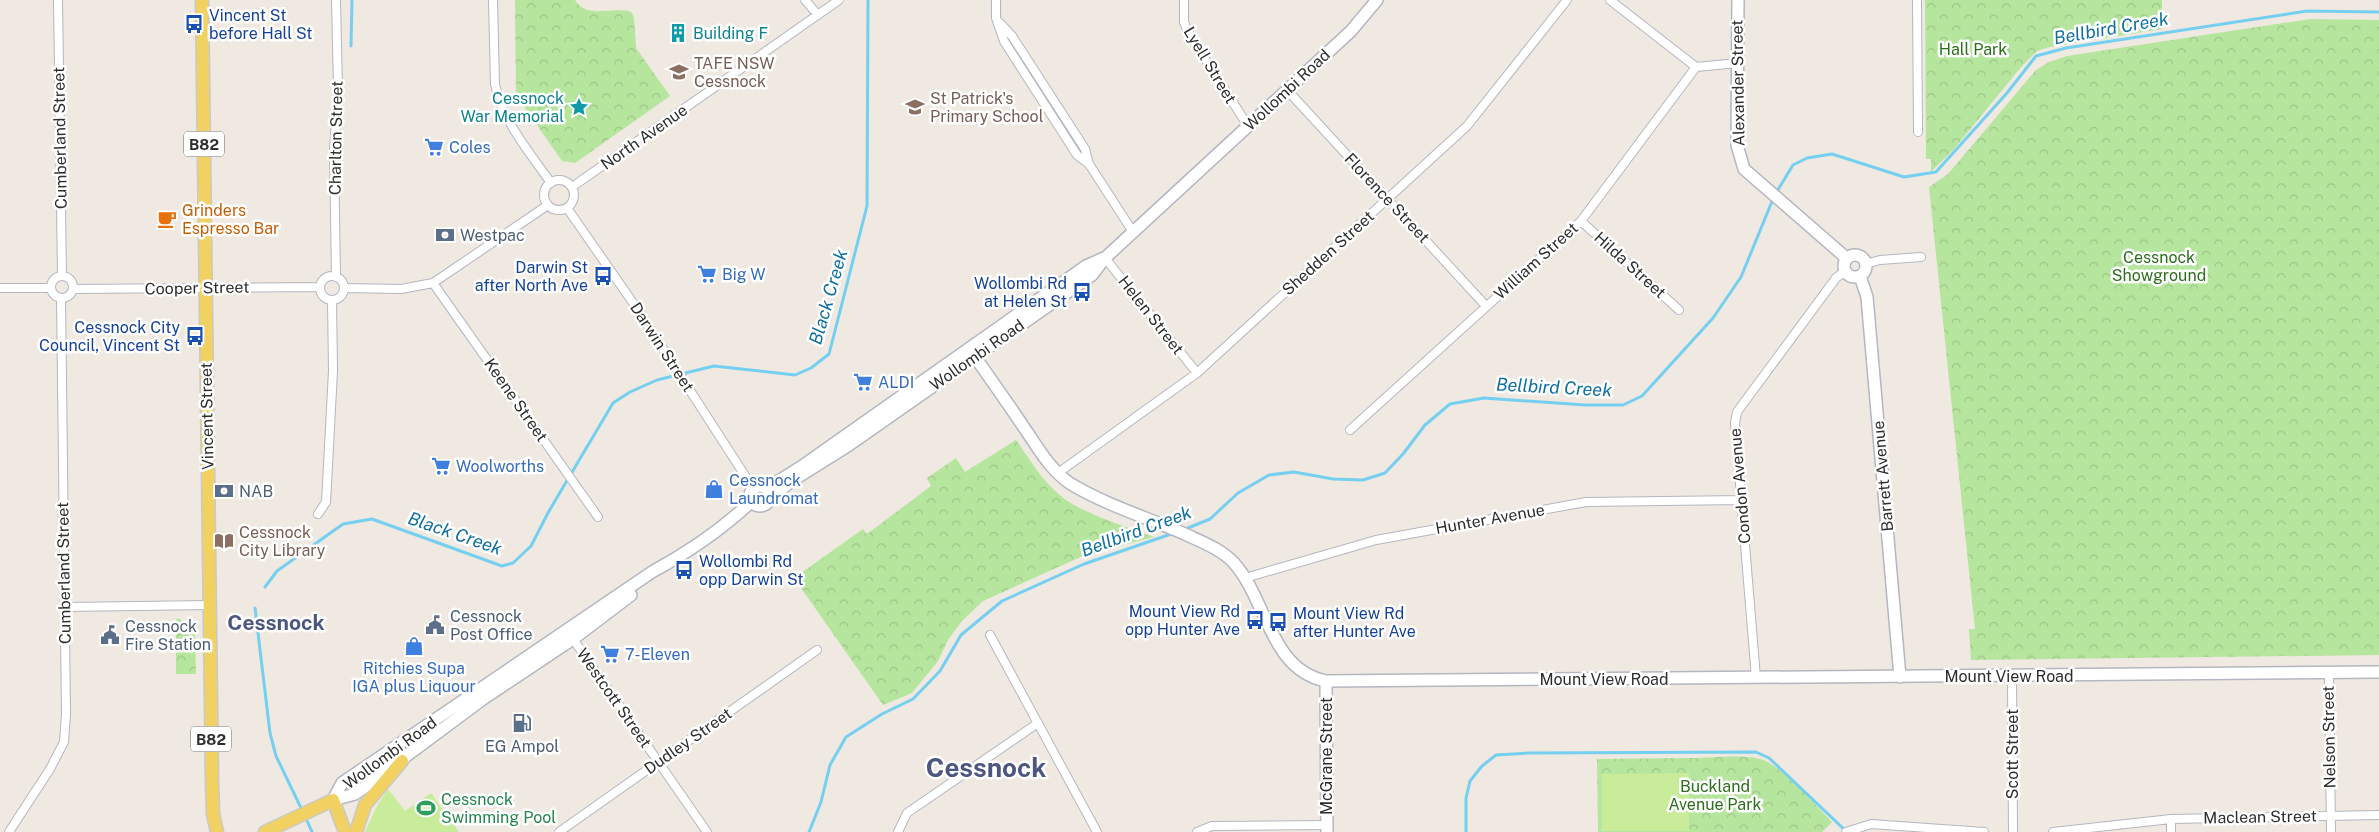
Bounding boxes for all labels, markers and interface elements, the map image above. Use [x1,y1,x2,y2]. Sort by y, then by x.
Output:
place label: Vincent St before Hall St [209,6,313,43]
water label: Bellbird Creek [2052,8,2170,48]
bus stop icon: Vincent St before Hall St [183,13,205,35]
street label: Alexander Street [1727,20,1749,146]
building icon: Building F [667,22,689,44]
street label: Lyell Street [1180,23,1240,107]
place label: Building F [693,24,768,43]
park label: Hall Park [1939,40,2007,59]
street label: Wollombi Road [1240,45,1334,135]
place label: TAFE NSW Cessnock [694,54,774,91]
school or university icon: TAFE NSW Cessnock [668,61,690,83]
street label: Cumberland Street [49,67,71,209]
street label: Charlton Street [326,81,346,195]
place label: Cessnock War Memorial [461,89,564,126]
place label: St Patrick's Primary School [930,89,1044,126]
place icon: Cessnock War Memorial [568,96,590,118]
school or university icon: St Patrick's Primary School [904,96,926,118]
street label: North Avenue [597,100,691,174]
road number: B82 [184,132,224,156]
supermarket icon: Coles [423,136,445,158]
place label: Coles [449,138,491,157]
street label: Florence Street [1341,149,1433,247]
place label: Grinders Espresso Bar [182,201,279,238]
street label: Shedden Street [1278,207,1378,299]
cafe icon: Grinders Espresso Bar [156,208,178,230]
street label: William Street [1490,218,1582,304]
bank icon: Westpac [434,224,456,246]
place label: Westpac [460,226,525,245]
street label: Hilda Street [1590,228,1670,302]
water label: Black Creek [804,247,852,347]
park label: Cessnock Showground [2112,248,2206,285]
place label: Darwin St after North Ave [475,258,588,295]
supermarket icon: Big W [696,263,718,285]
bus stop icon: Darwin St after North Ave [592,265,614,287]
place label: Big W [722,265,765,284]
street label: Helen Street [1114,272,1188,358]
place label: Wollombi Rd at Helen St [974,274,1067,311]
street label: Cooper Street [145,278,249,298]
bus stop icon: Wollombi Rd at Helen St [1071,281,1093,303]
street label: Darwin Street [626,299,698,395]
street label: Wollombi Road [926,315,1028,395]
place label: Cessnock City Council, Vincent St [39,318,180,355]
bus stop icon: Cessnock City Council, Vincent St [184,325,206,347]
street label: Keene Street [480,355,552,445]
street label: Vincent Street [197,362,217,470]
supermarket icon: ALDI [852,371,874,393]
place label: ALDI [878,373,914,392]
water label: Bellbird Creek [1495,373,1613,401]
street label: Barrett Avenue [1869,420,1897,532]
street label: Condon Avenue [1725,427,1755,545]
supermarket icon: Woolworths [430,455,452,477]
place label: Woolworths [456,457,544,476]
place label: Cessnock Laundromat [729,471,819,508]
shop icon: Cessnock Laundromat [703,478,725,500]
bank icon: NAB [213,480,235,502]
place label: NAB [239,482,273,501]
street label: Hunter Avenue [1434,500,1546,538]
water label: Bellbird Creek [1078,501,1194,561]
street label: Cumberland Street [53,502,75,644]
water label: Black Creek [405,507,505,559]
place label: Cessnock City Library [239,523,326,560]
library icon: Cessnock City Library [213,530,235,552]
place label: Wollombi Rd opp Darwin St [699,552,804,589]
bus stop icon: Wollombi Rd opp Darwin St [673,559,695,581]
place label: Mount View Rd opp Hunter Ave [1125,602,1240,639]
place label: Mount View Rd after Hunter Ave [1293,604,1416,641]
place label: Cessnock Post Office [450,607,533,644]
bus stop icon: Mount View Rd opp Hunter Ave [1244,609,1266,631]
district label: Cessnock [227,610,325,635]
bus stop icon: Mount View Rd after Hunter Ave [1267,611,1289,633]
public building icon: Cessnock Post Office [424,614,446,636]
place label: Cessnock Fire Station [125,617,211,654]
public building icon: Cessnock Fire Station [99,624,121,646]
shop icon: Ritchies Supa IGA plus Liquour [403,635,425,657]
supermarket icon: 7-Eleven [599,643,621,665]
street label: Westcott Street [573,645,655,751]
place label: 7-Eleven [625,645,690,664]
place label: Ritchies Supa IGA plus Liquour [352,659,476,696]
street label: Mount View Road [1945,667,2073,686]
street label: Mount View Road [1540,670,1668,689]
street label: Nelson Street [2319,686,2339,788]
street label: McGrane Street [1317,697,1336,815]
street label: Dudley Street [641,704,735,778]
street label: Scott Street [2003,709,2022,799]
fuel station icon: EG Ampol [511,712,533,734]
street label: Wollombi Road [340,713,440,793]
road number: B82 [191,726,231,752]
place label: EG Ampol [485,737,559,756]
district label: Cessnock [926,752,1046,783]
park label: Buckland Avenue Park [1669,777,1761,814]
place label: Cessnock Swimming Pool [441,790,556,827]
sports icon: Cessnock Swimming Pool [415,797,437,819]
street label: Maclean Street [2203,807,2317,827]

